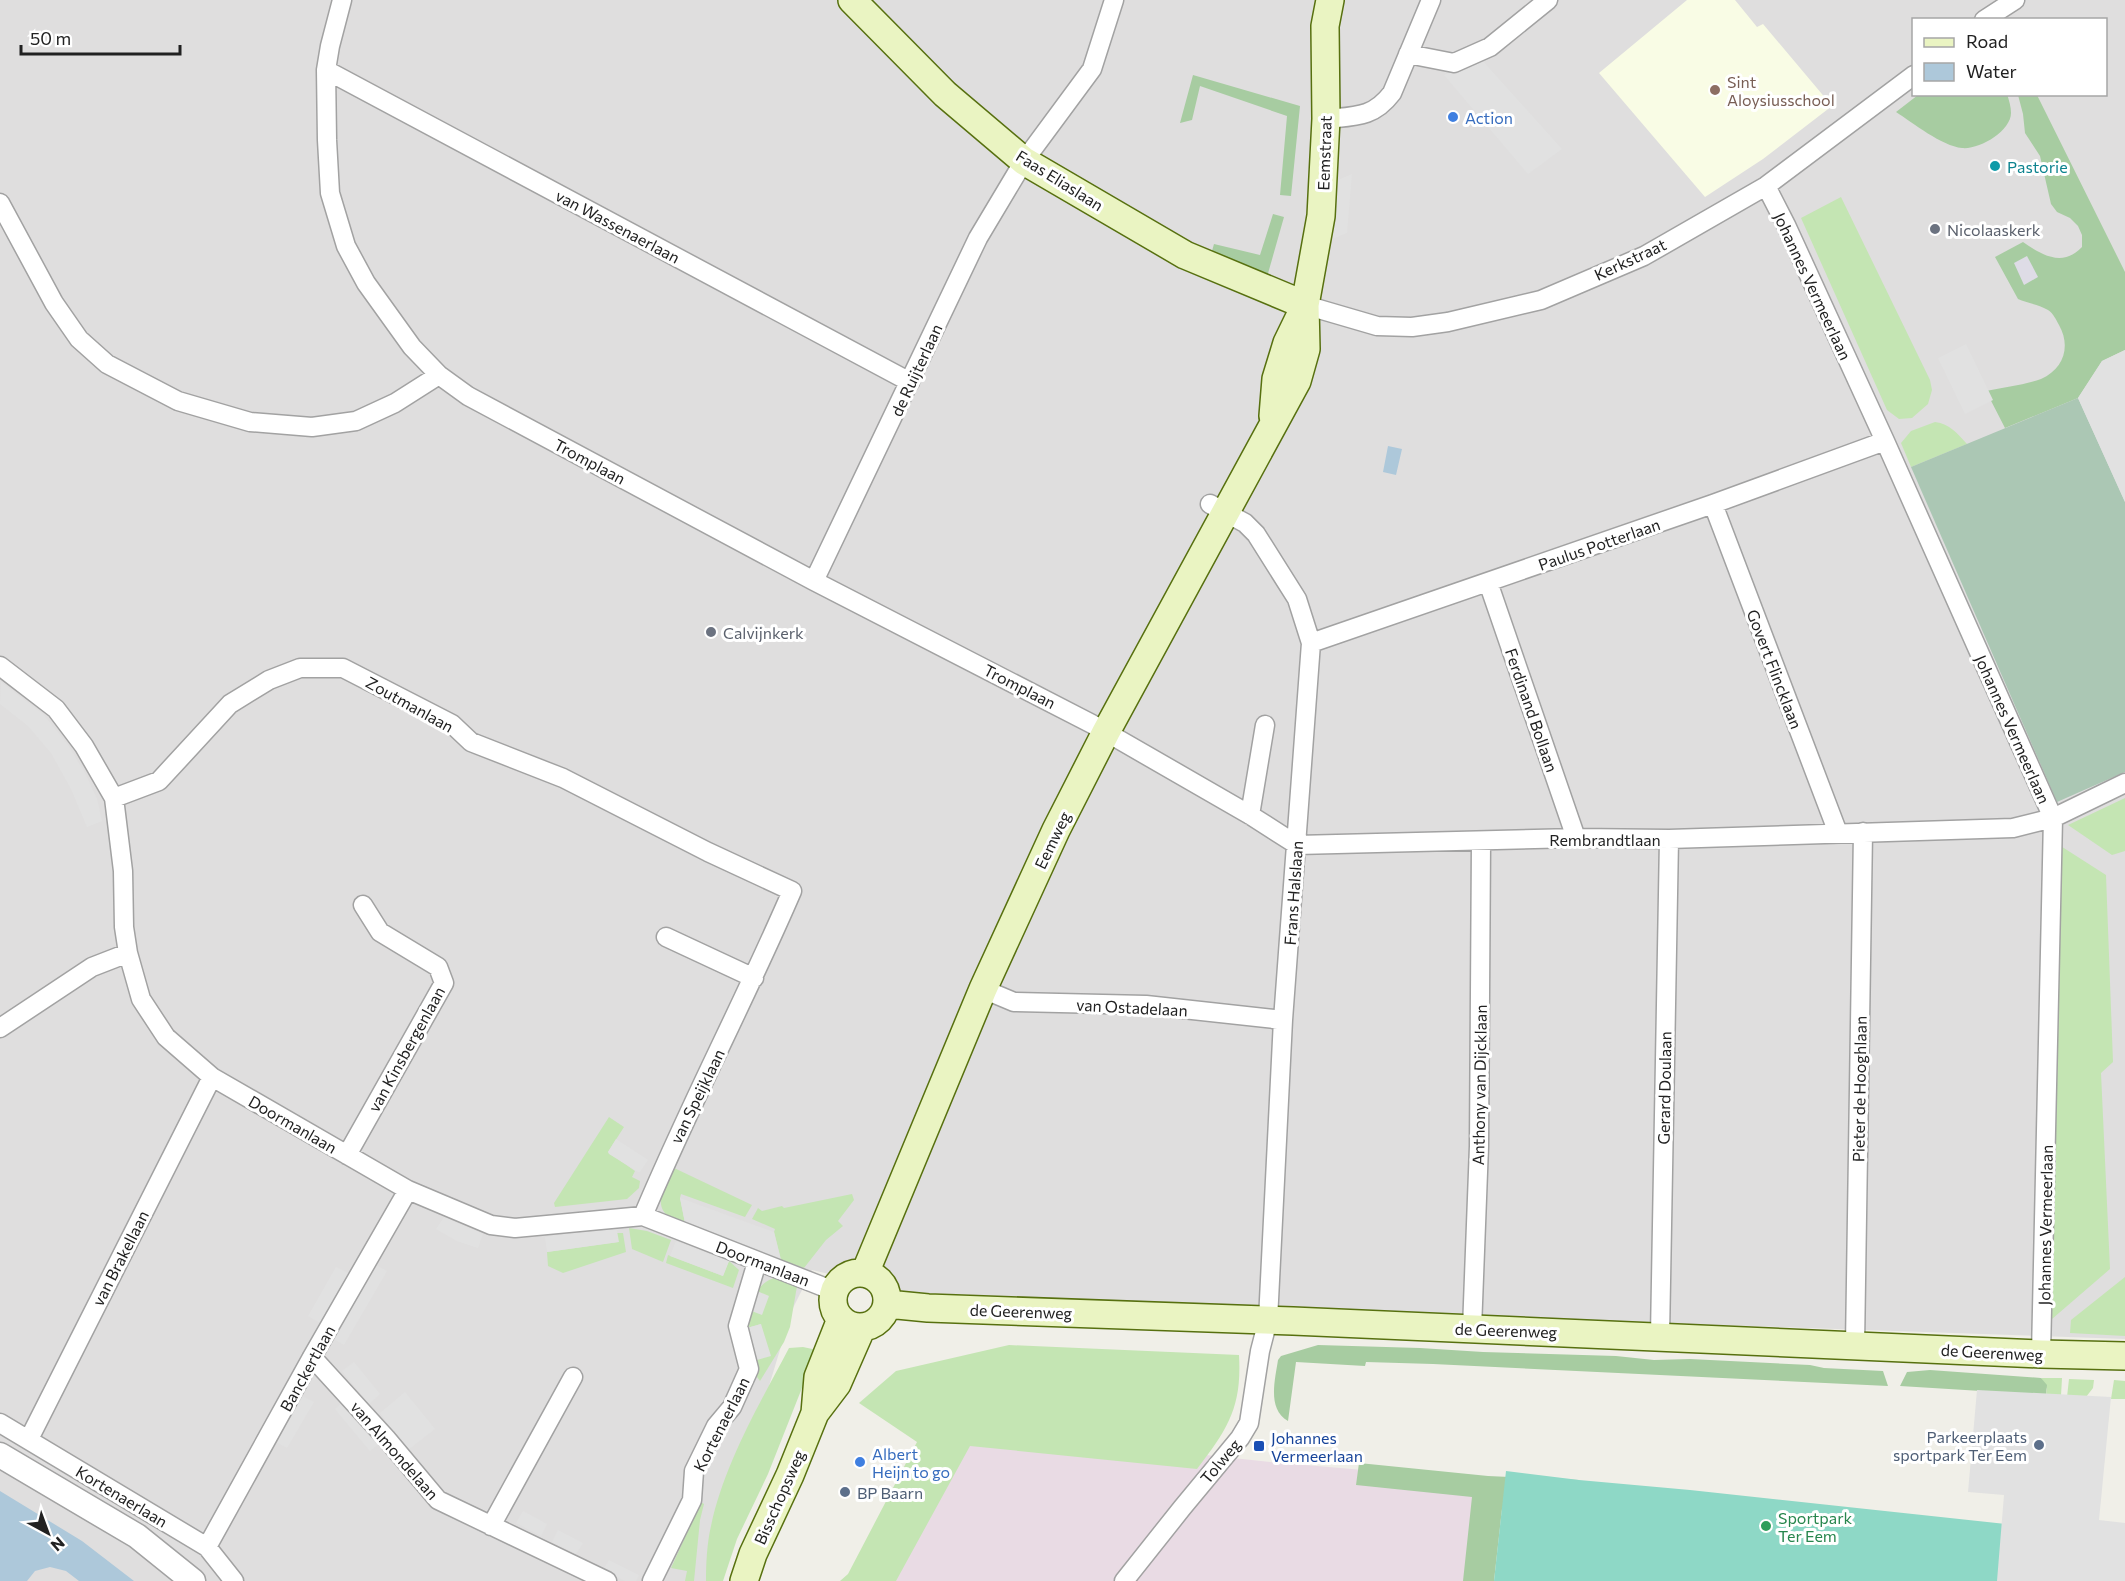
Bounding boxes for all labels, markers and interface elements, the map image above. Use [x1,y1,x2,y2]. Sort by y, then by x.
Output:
scale bar [21,18,180,56]
legend [1912,18,2107,96]
text: 50 m [30,27,71,49]
text: Road [1966,30,2008,52]
text: Water [1966,60,2017,82]
place label: Sint Aloysiusschool [1727,72,1835,109]
marker: Sint Aloysiusschool [1708,83,1722,97]
place label: Action [1465,108,1513,127]
marker: Action [1446,110,1460,124]
street label: Eemstraat [1313,115,1335,191]
street label: Faas Eliaslaan [1013,146,1107,214]
place label: Pastorie [2007,157,2068,176]
marker: Pastorie [1988,159,2002,173]
street label: van Wassenaerlaan [553,185,683,267]
street label: Johannes Vermeerlaan [1770,209,1856,363]
place label: Nicolaaskerk [1947,220,2041,239]
marker: Nicolaaskerk [1928,222,1942,236]
street label: Kerkstraat [1591,234,1669,284]
street label: de Ruijterlaan [886,321,946,419]
street label: Tromplaan [551,434,629,488]
street label: Paulus Potterlaan [1536,514,1662,574]
street label: Govert Flincklaan [1743,607,1807,731]
place label: Calvijnkerk [723,623,804,642]
marker: Calvijnkerk [704,625,718,639]
street label: Ferdinand Bollaan [1502,646,1562,774]
street label: Johannes Vermeerlaan [1972,652,2054,806]
street label: Tromplaan [981,660,1059,712]
street label: Zoutmanlaan [363,672,457,736]
street label: Eemweg [1030,808,1074,872]
street label: Rembrandtlaan [1549,830,1661,849]
street label: Frans Halslaan [1280,840,1306,946]
street label: van Kinsbergenlaan [364,983,448,1115]
street label: van Ostadelaan [1076,995,1188,1019]
street label: Anthony van Dijcklaan [1468,1004,1490,1166]
street label: Pieter de Hooghlaan [1848,1016,1870,1162]
street label: Gerard Doulaan [1654,1031,1674,1145]
street label: van Speijklaan [666,1046,728,1146]
street label: Doormanlaan [245,1091,341,1157]
street label: Johannes Vermeerlaan [2034,1144,2056,1306]
street label: van Brakellaan [88,1207,152,1309]
street label: Doormanlaan [713,1236,813,1290]
street label: de Geerenweg [969,1300,1073,1322]
street label: de Geerenweg [1454,1319,1558,1341]
street label: Banckertlaan [276,1322,338,1414]
street label: de Geerenweg [1940,1340,2044,1364]
street label: Kortenaerlaan [689,1374,753,1474]
street label: van Almondelaan [347,1397,443,1503]
place label: Parkeerplaats sportpark Ter Eem [1893,1427,2027,1464]
place label: Johannes Vermeerlaan [1271,1428,1363,1465]
street label: Tolweg [1196,1435,1244,1487]
marker: Parkeerplaats sportpark Ter Eem [2032,1438,2046,1452]
marker: Johannes Vermeerlaan [1252,1439,1266,1453]
place label: Albert Heijn to go [872,1444,950,1481]
street label: Bisschopsweg [750,1446,808,1547]
marker: Albert Heijn to go [853,1455,867,1469]
street label: Kortenaerlaan [73,1461,171,1531]
place label: BP Baarn [857,1483,923,1502]
marker: BP Baarn [838,1485,852,1499]
north arrow [18,1503,78,1563]
place label: Sportpark Ter Eem [1778,1508,1853,1545]
marker: Sportpark Ter Eem [1759,1519,1773,1533]
text: N [47,1534,69,1556]

